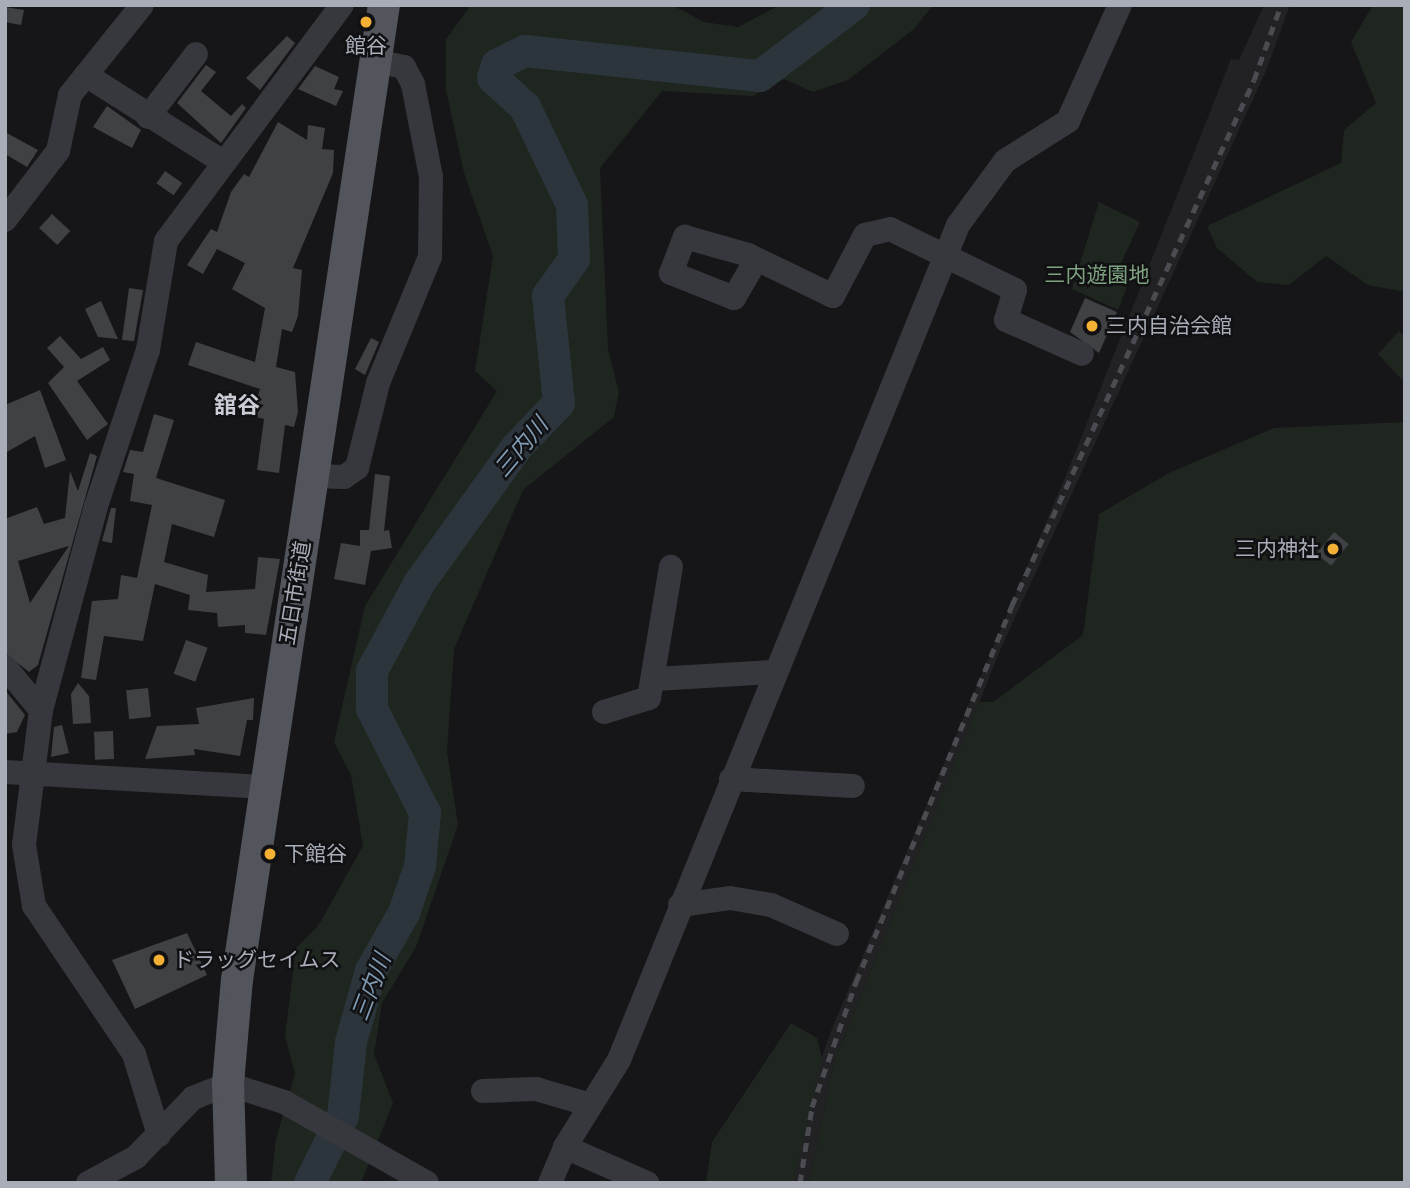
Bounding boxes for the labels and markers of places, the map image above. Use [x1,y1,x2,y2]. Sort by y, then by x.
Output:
marker: 館谷 [358,14,374,30]
place label: 館谷 [345,33,387,59]
place label: 三内自治会館 [1106,313,1232,339]
marker: 三内自治会館 [1084,318,1100,334]
place label: 三内神社 [1235,536,1319,562]
marker: 三内神社 [1325,541,1341,557]
place label: 下館谷 [284,841,347,867]
marker: 下館谷 [262,846,278,862]
place label: ドラッグセイムス [173,947,341,973]
marker: ドラッグセイムス [151,952,167,968]

